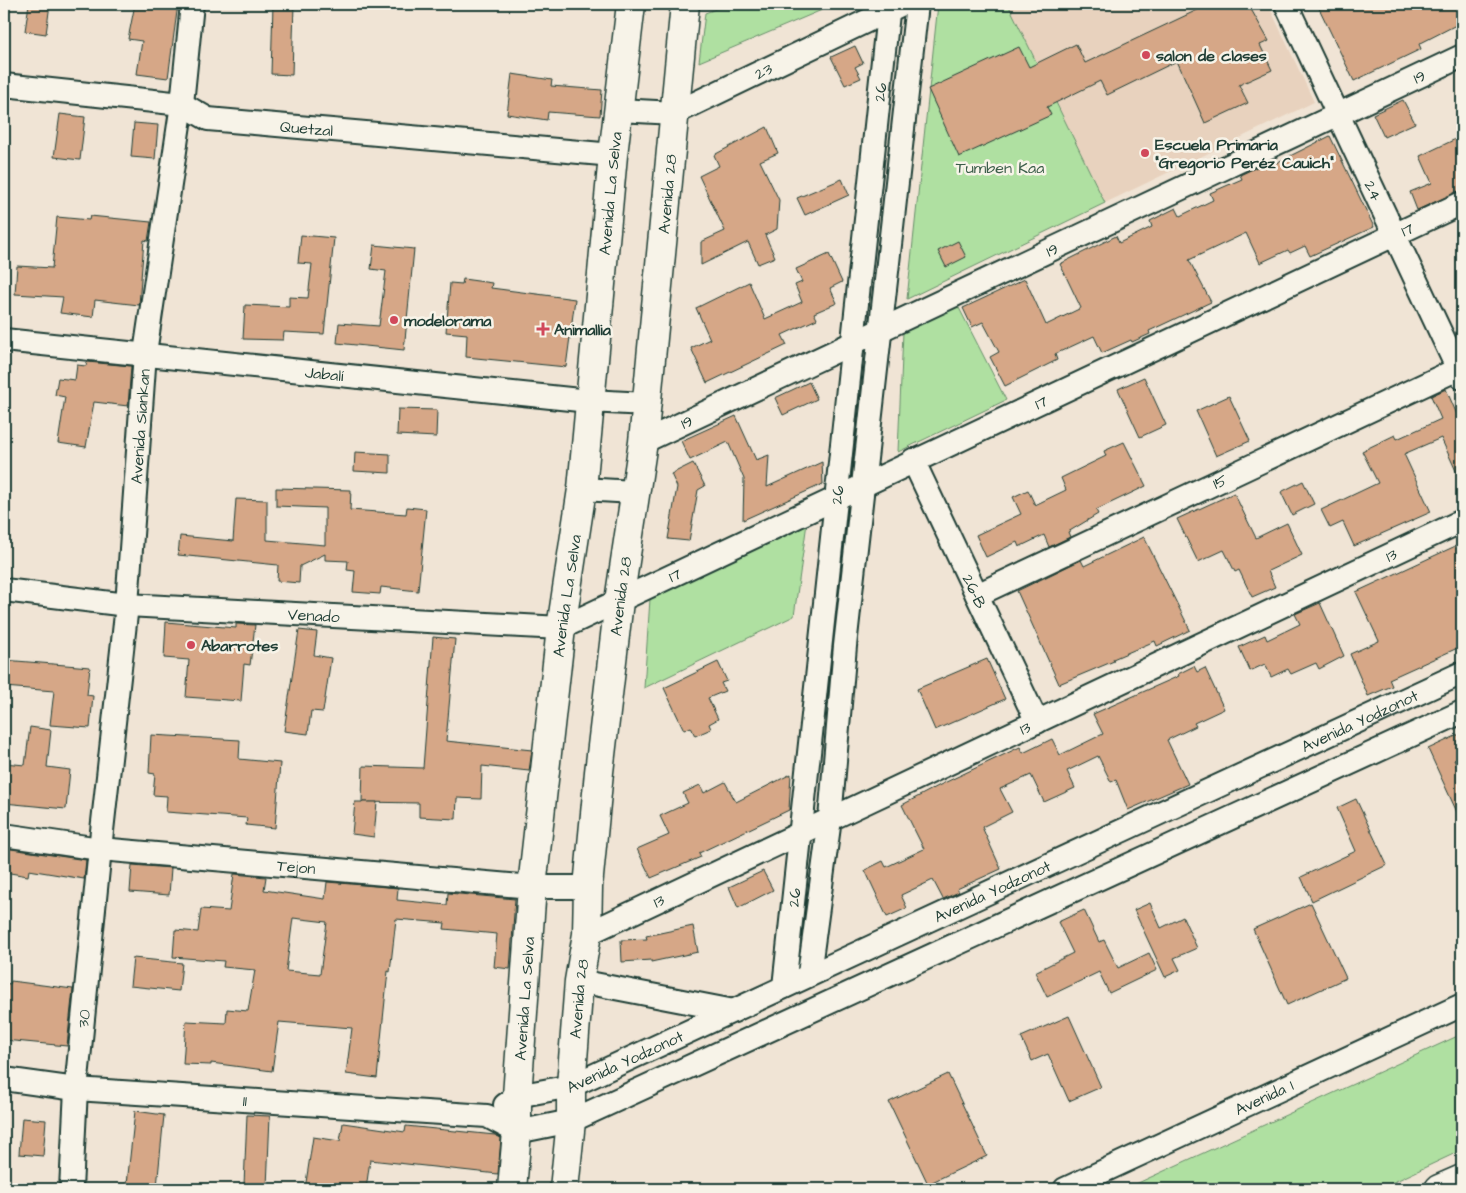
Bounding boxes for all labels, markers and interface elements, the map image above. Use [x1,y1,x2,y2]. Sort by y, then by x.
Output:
place label: salon de clases [1156,45,1267,67]
marker: salon de clases [1140,49,1152,61]
street label: 23 [751,58,776,85]
street label: 19 [1410,65,1429,89]
street label: 26 [869,81,893,103]
street label: Quetzal [279,115,334,142]
street label: Avenida La Selva [594,130,628,256]
place label: Escuela Primaria "Gregorio Peréz Cauich" [1155,134,1334,176]
marker: Escuela Primaria "Gregorio Peréz Cauich" [1139,147,1151,159]
street label: Avenida 28 [653,153,683,235]
park label: Tumben Kaa [956,157,1044,179]
street label: 24 [1359,177,1387,205]
street label: 17 [1397,217,1418,242]
street label: 19 [1043,238,1062,263]
place label: modelorama [404,310,492,332]
marker: modelorama [388,314,400,326]
place label: Animallia [554,319,612,341]
marker: Animallia [536,322,550,336]
street label: Jabalí [304,361,345,387]
street label: Avenida Siankan [126,368,156,485]
street label: 17 [1031,390,1051,415]
street label: 19 [677,410,697,435]
street label: 15 [1209,469,1231,495]
street label: 26 [826,484,850,506]
street label: Avenida La Selva [548,533,587,658]
street label: 13 [1382,543,1401,568]
street label: Avenida 28 [605,555,638,637]
street label: 17 [665,563,685,588]
street label: 26-B [957,571,992,613]
street label: Venado [287,604,340,628]
place label: Abarrotes [201,635,278,657]
marker: Abarrotes [185,639,197,651]
street label: Avenida Yodzonot [1298,685,1422,758]
street label: 13 [1016,716,1034,740]
street label: Tejon [276,855,316,880]
street label: Avenida Yodzonot [930,855,1055,928]
street label: 26 [783,887,807,908]
street label: 13 [650,889,668,913]
street label: Avenida La Selva [510,936,540,1061]
street label: Avenida 28 [565,957,595,1039]
street label: 30 [72,1008,96,1029]
street label: Avenida Yodzonot [563,1025,688,1099]
street label: Avenida 1 [1231,1075,1297,1121]
street label: 11 [242,1090,248,1112]

